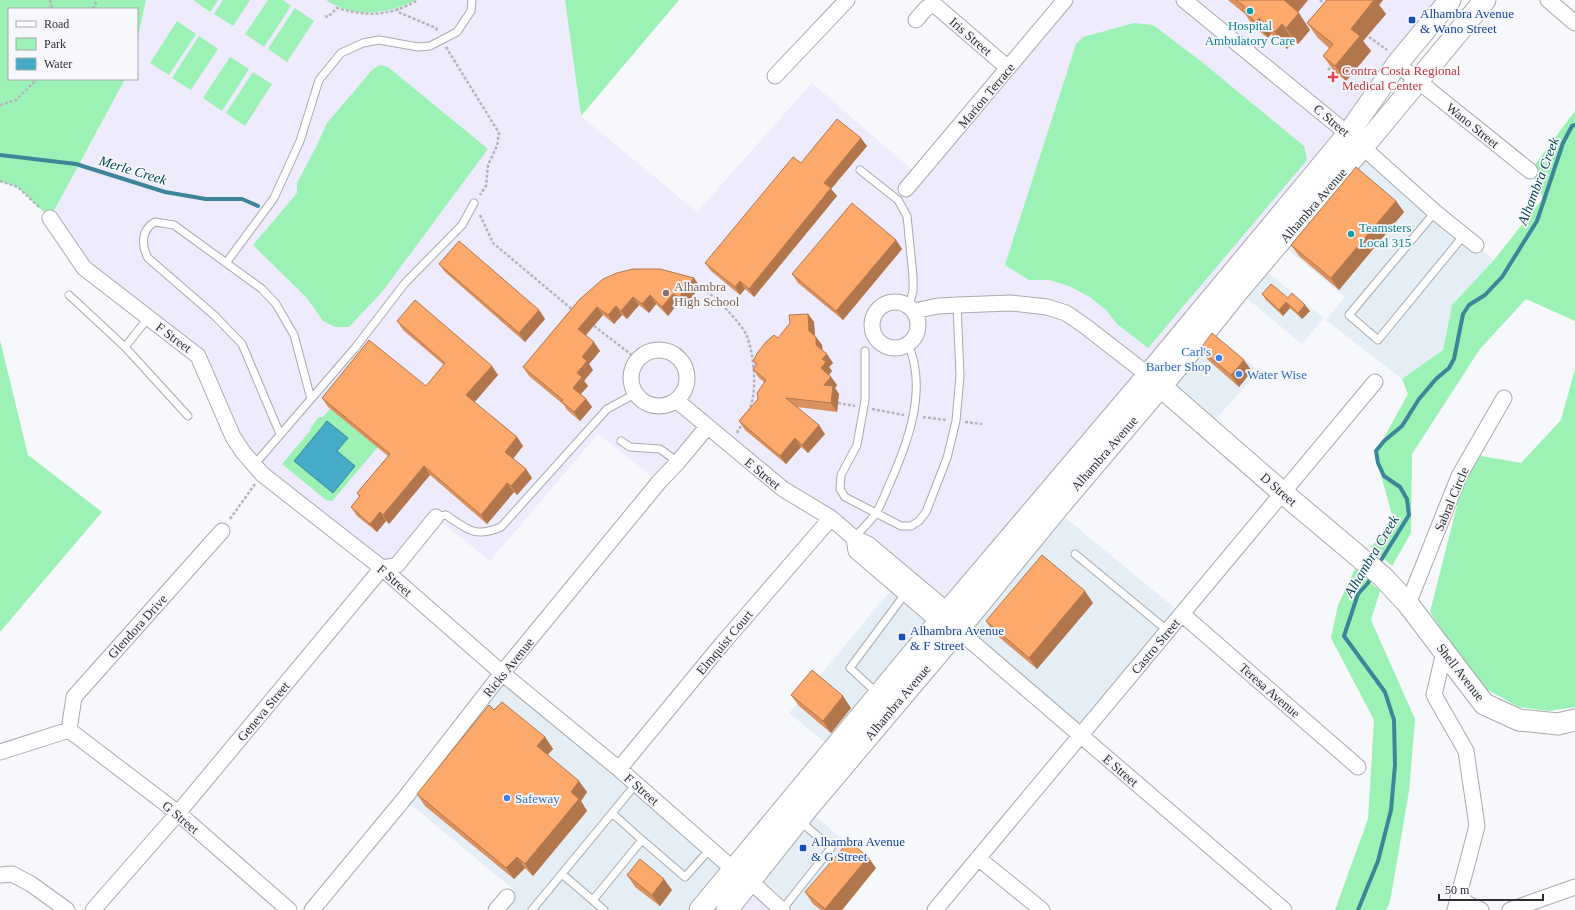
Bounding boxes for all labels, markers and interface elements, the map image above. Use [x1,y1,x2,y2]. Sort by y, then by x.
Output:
marker: Hospital Ambulatory Care [1245,6,1255,16]
place label: Alhambra Avenue & Wano Street [1420,6,1514,36]
legend [8,8,138,80]
street label: Iris Street [947,14,995,59]
marker: Alhambra Avenue & Wano Street [1407,15,1417,25]
text: Road [44,17,69,31]
place label: Hospital Ambulatory Care [1205,18,1296,48]
text: Park [44,37,66,51]
text: Water [44,57,72,71]
street label: Marion Terrace [955,60,1018,131]
place label: Contra Costa Regional Medical Center [1342,63,1461,93]
marker: Contra Costa Regional Medical Center [1327,71,1339,83]
street label: Wano Street [1443,100,1502,151]
street label: C Street [1311,101,1353,140]
water label: Alhambra Creek [1515,135,1562,228]
water label: Merle Creek [96,153,169,188]
street label: Alhambra Avenue [1277,165,1350,246]
place label: Teamsters Local 315 [1359,220,1412,250]
marker: Teamsters Local 315 [1346,229,1356,239]
place label: Alhambra High School [674,279,740,309]
marker: Alhambra High School [661,288,671,298]
street label: F Street [153,319,195,356]
place label: Carl's Barber Shop [1146,344,1211,374]
marker: Carl's Barber Shop [1214,353,1224,363]
place label: Water Wise [1247,367,1307,382]
marker: Water Wise [1234,369,1244,379]
street label: Alhambra Avenue [1068,413,1141,494]
street label: E Street [742,454,784,493]
street label: Sabral Circle [1431,465,1472,534]
street label: D Street [1258,470,1300,509]
water label: Alhambra Creek [1341,512,1402,601]
street label: F Street [374,561,415,600]
street label: Glendora Drive [105,591,170,662]
street label: Elmquist Court [693,607,756,678]
street label: Castro Street [1128,615,1183,677]
place label: Alhambra Avenue & F Street [910,623,1004,653]
marker: Alhambra Avenue & F Street [897,632,907,642]
street label: Ricks Avenue [480,635,537,700]
street label: Shell Avenue [1434,641,1488,704]
street label: Teresa Avenue [1236,660,1303,721]
street label: Alhambra Avenue [861,661,933,743]
street label: Geneva Street [234,678,293,744]
street label: E Street [1100,751,1142,790]
street label: F Street [621,770,662,809]
place label: Safeway [515,791,560,806]
marker: Safeway [502,793,512,803]
street label: G Street [159,798,202,837]
place label: Alhambra Avenue & G Street [811,834,905,864]
marker: Alhambra Avenue & G Street [798,843,808,853]
scale bar [1439,876,1543,902]
text: 50 m [1445,883,1470,897]

